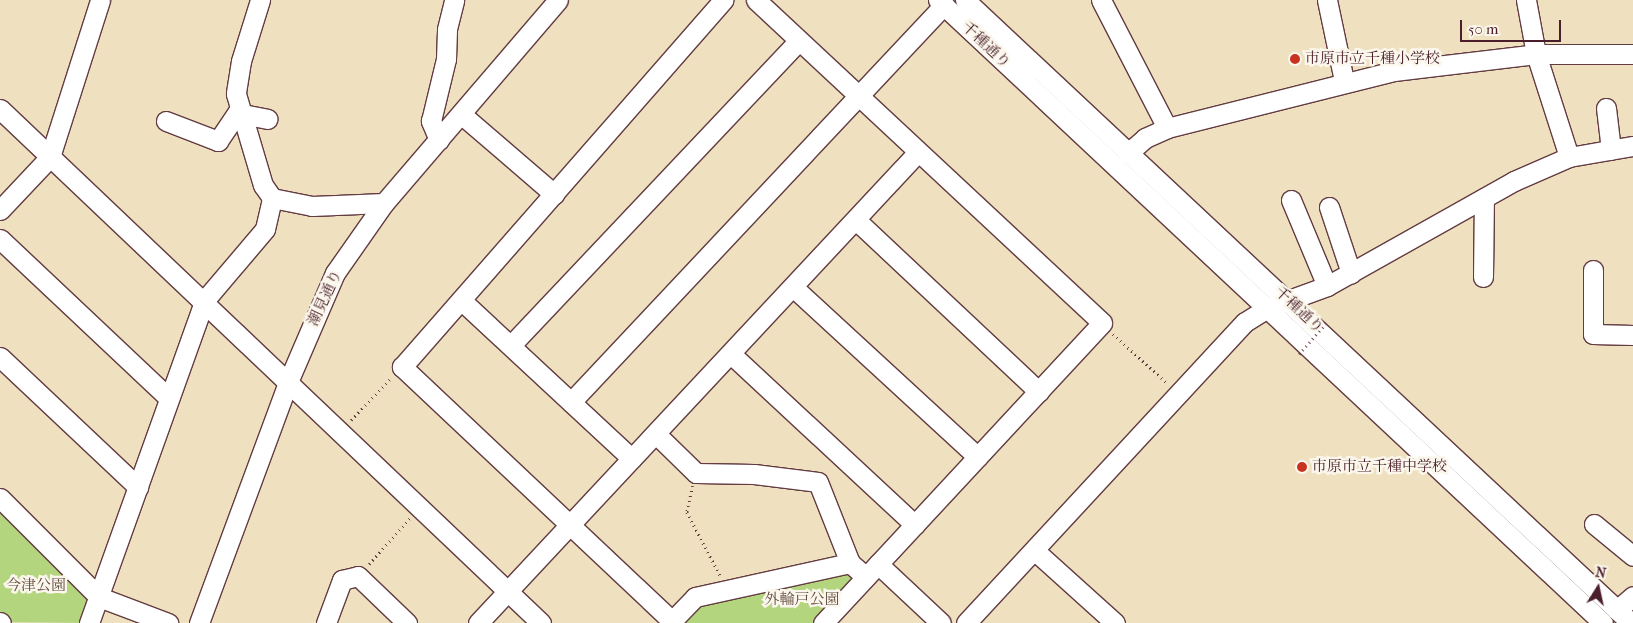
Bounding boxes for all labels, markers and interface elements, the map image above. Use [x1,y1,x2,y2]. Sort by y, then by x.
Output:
scale bar [1463,10,1564,42]
street label: 千種通り [958,18,1014,72]
text: 50 m [1468,20,1498,38]
place label: 市原市立千種小学校 [1305,50,1440,68]
marker: 市原市立千種小学校 [1289,53,1301,65]
street label: 潮見通り [304,267,346,329]
street label: 千種通り [1271,283,1327,337]
place label: 市原市立千種中学校 [1312,458,1447,476]
marker: 市原市立千種中学校 [1296,461,1308,473]
north arrow [1573,563,1623,613]
text: N [1594,563,1607,582]
park label: 今津公園 [6,577,66,595]
park label: 外輪戸公園 [765,591,839,609]

